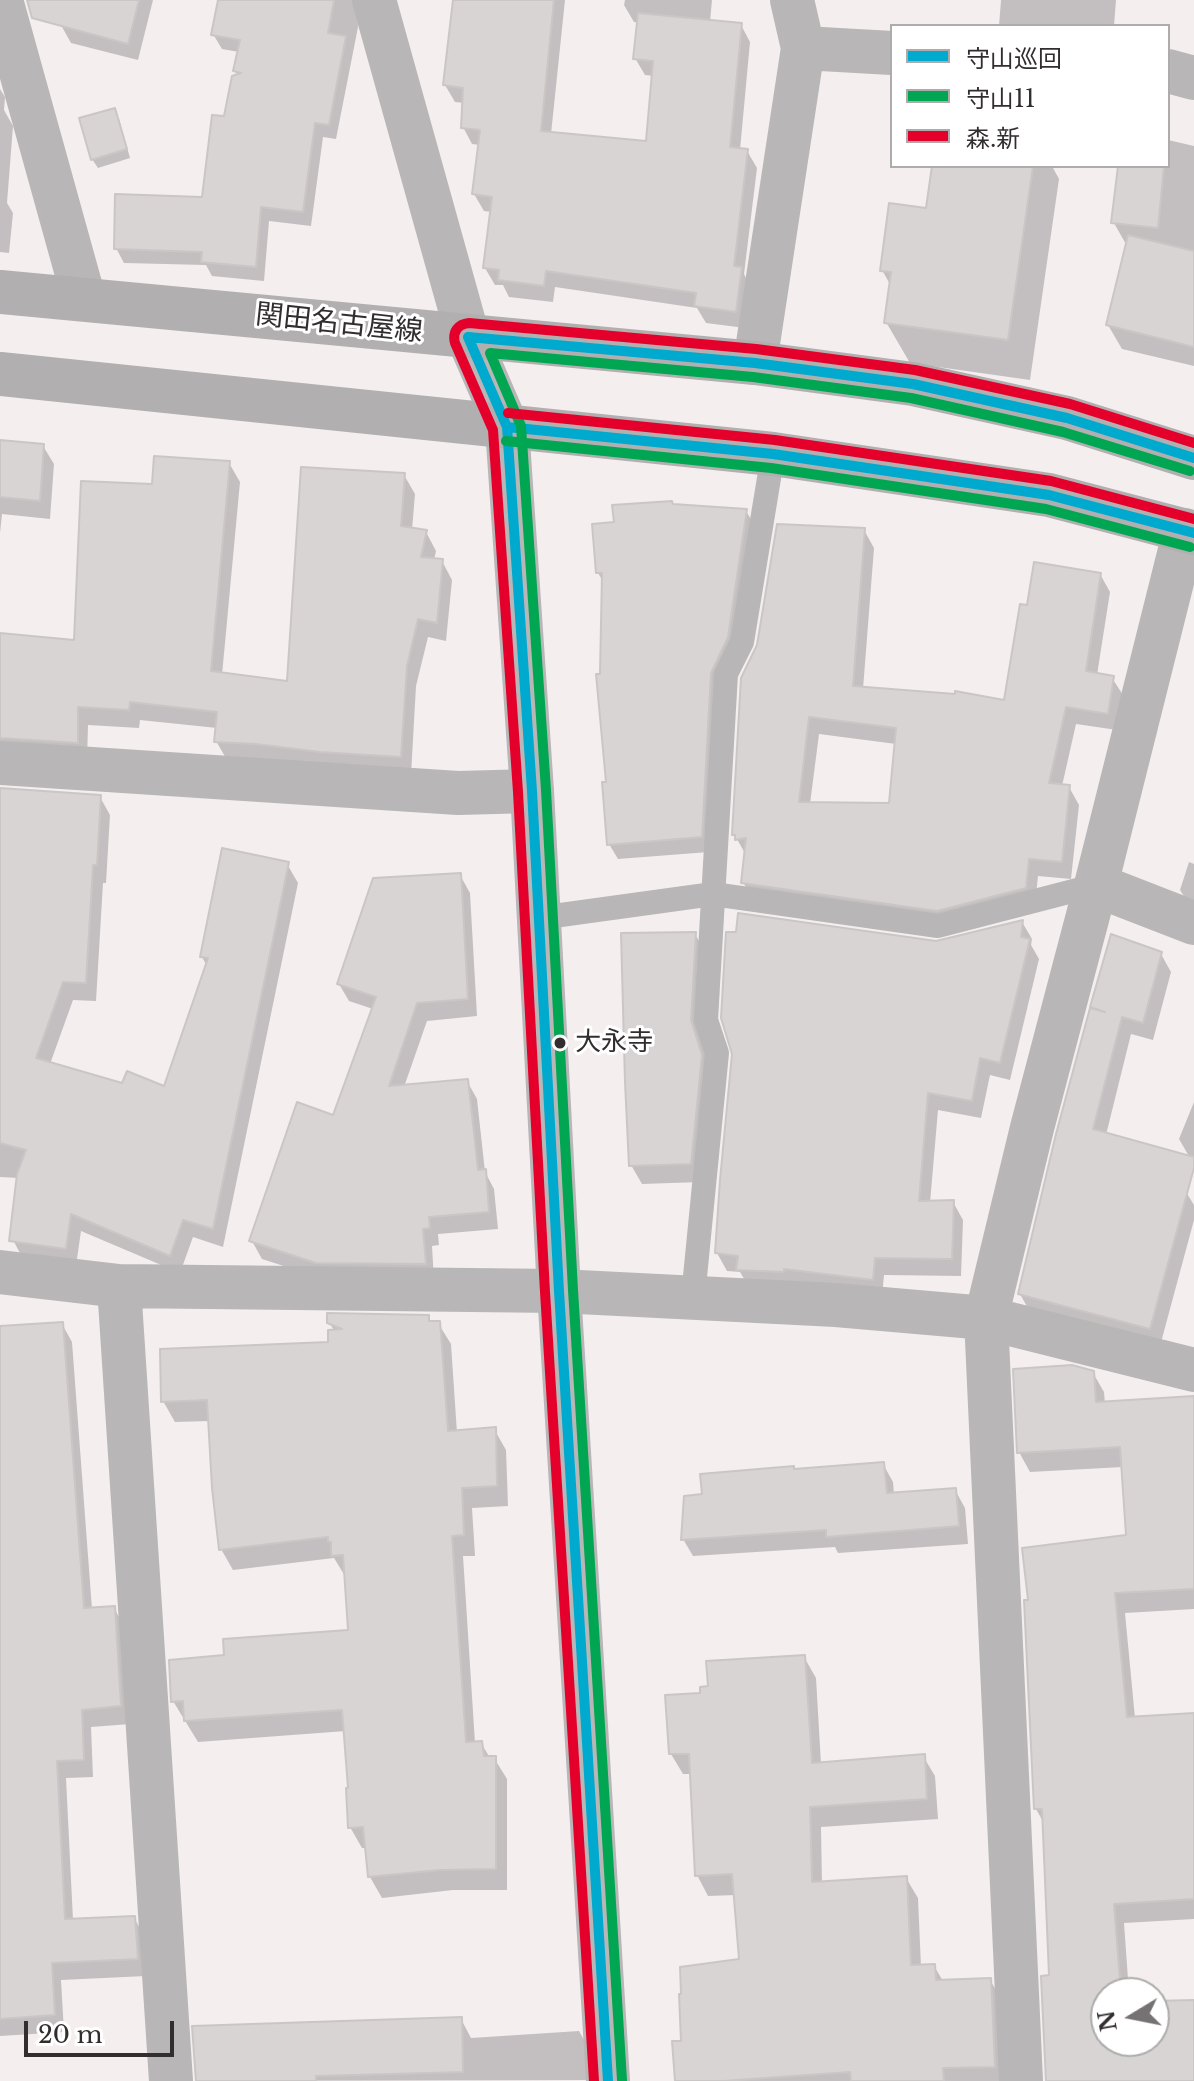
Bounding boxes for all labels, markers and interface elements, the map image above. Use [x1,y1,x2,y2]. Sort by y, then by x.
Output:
legend [890,24,1170,168]
text: 守山巡回 [966,44,1062,73]
text: 守山11 [966,84,1035,113]
text: 森.新 [966,124,1020,153]
street label: 関田名古屋線 [254,299,424,349]
place label: 大永寺 [575,1027,653,1059]
marker: 大永寺 [552,1035,568,1051]
north arrow [1090,1977,1170,2057]
scale bar [28,2005,178,2055]
text: N [1093,2008,1123,2033]
text: 20 m [38,2020,103,2049]

